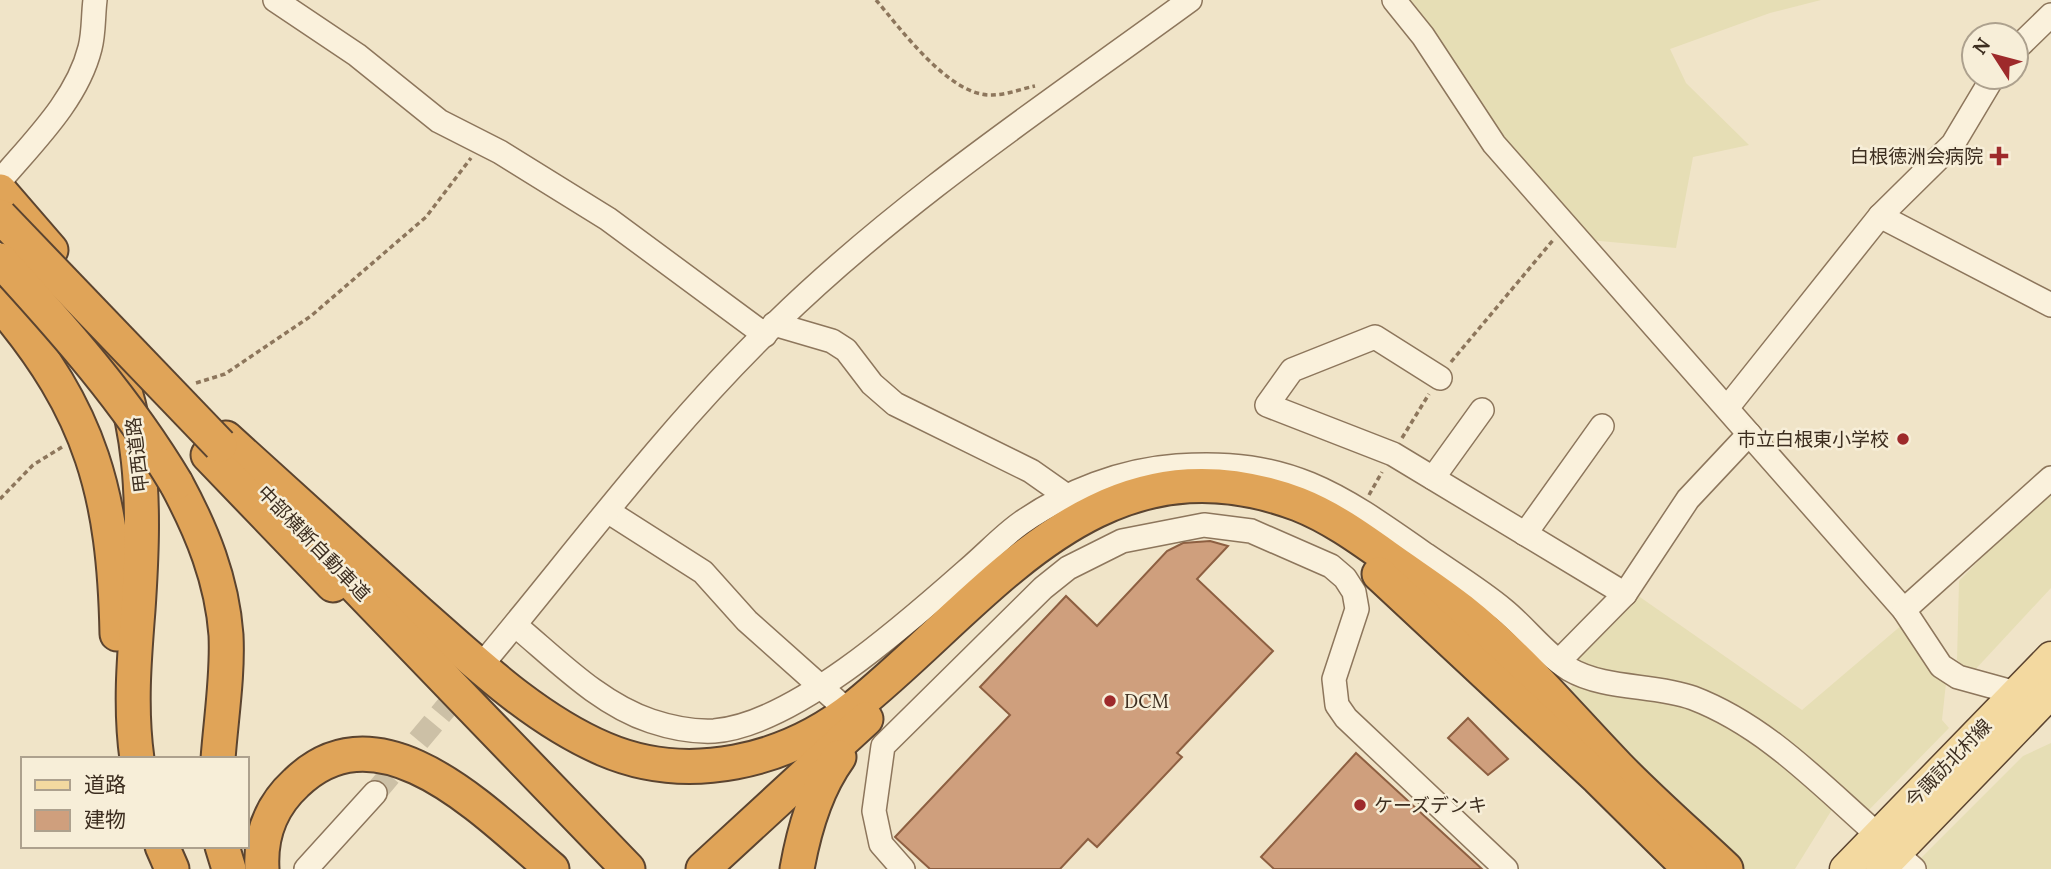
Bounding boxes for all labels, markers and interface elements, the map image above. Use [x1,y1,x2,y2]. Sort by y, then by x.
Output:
north arrow [1960,21,2030,91]
text: N [1967,33,1995,59]
place label: 白根徳洲会病院 [1850,144,1983,168]
marker: 白根徳洲会病院 [1989,146,2009,166]
street label: 甲西道路 [120,416,154,494]
place label: 市立白根東小学校 [1737,427,1889,451]
marker: 市立白根東小学校 [1895,431,1911,447]
street label: 中部横断自動車道 [253,480,375,606]
place label: DCM [1124,689,1169,713]
marker: DCM [1102,693,1118,709]
street label: 今諏訪北村線 [1900,714,1996,812]
legend [21,757,248,848]
text: 道路 [84,771,126,798]
place label: ケーズデンキ [1374,793,1487,817]
marker: ケーズデンキ [1352,797,1368,813]
text: 建物 [84,806,126,833]

